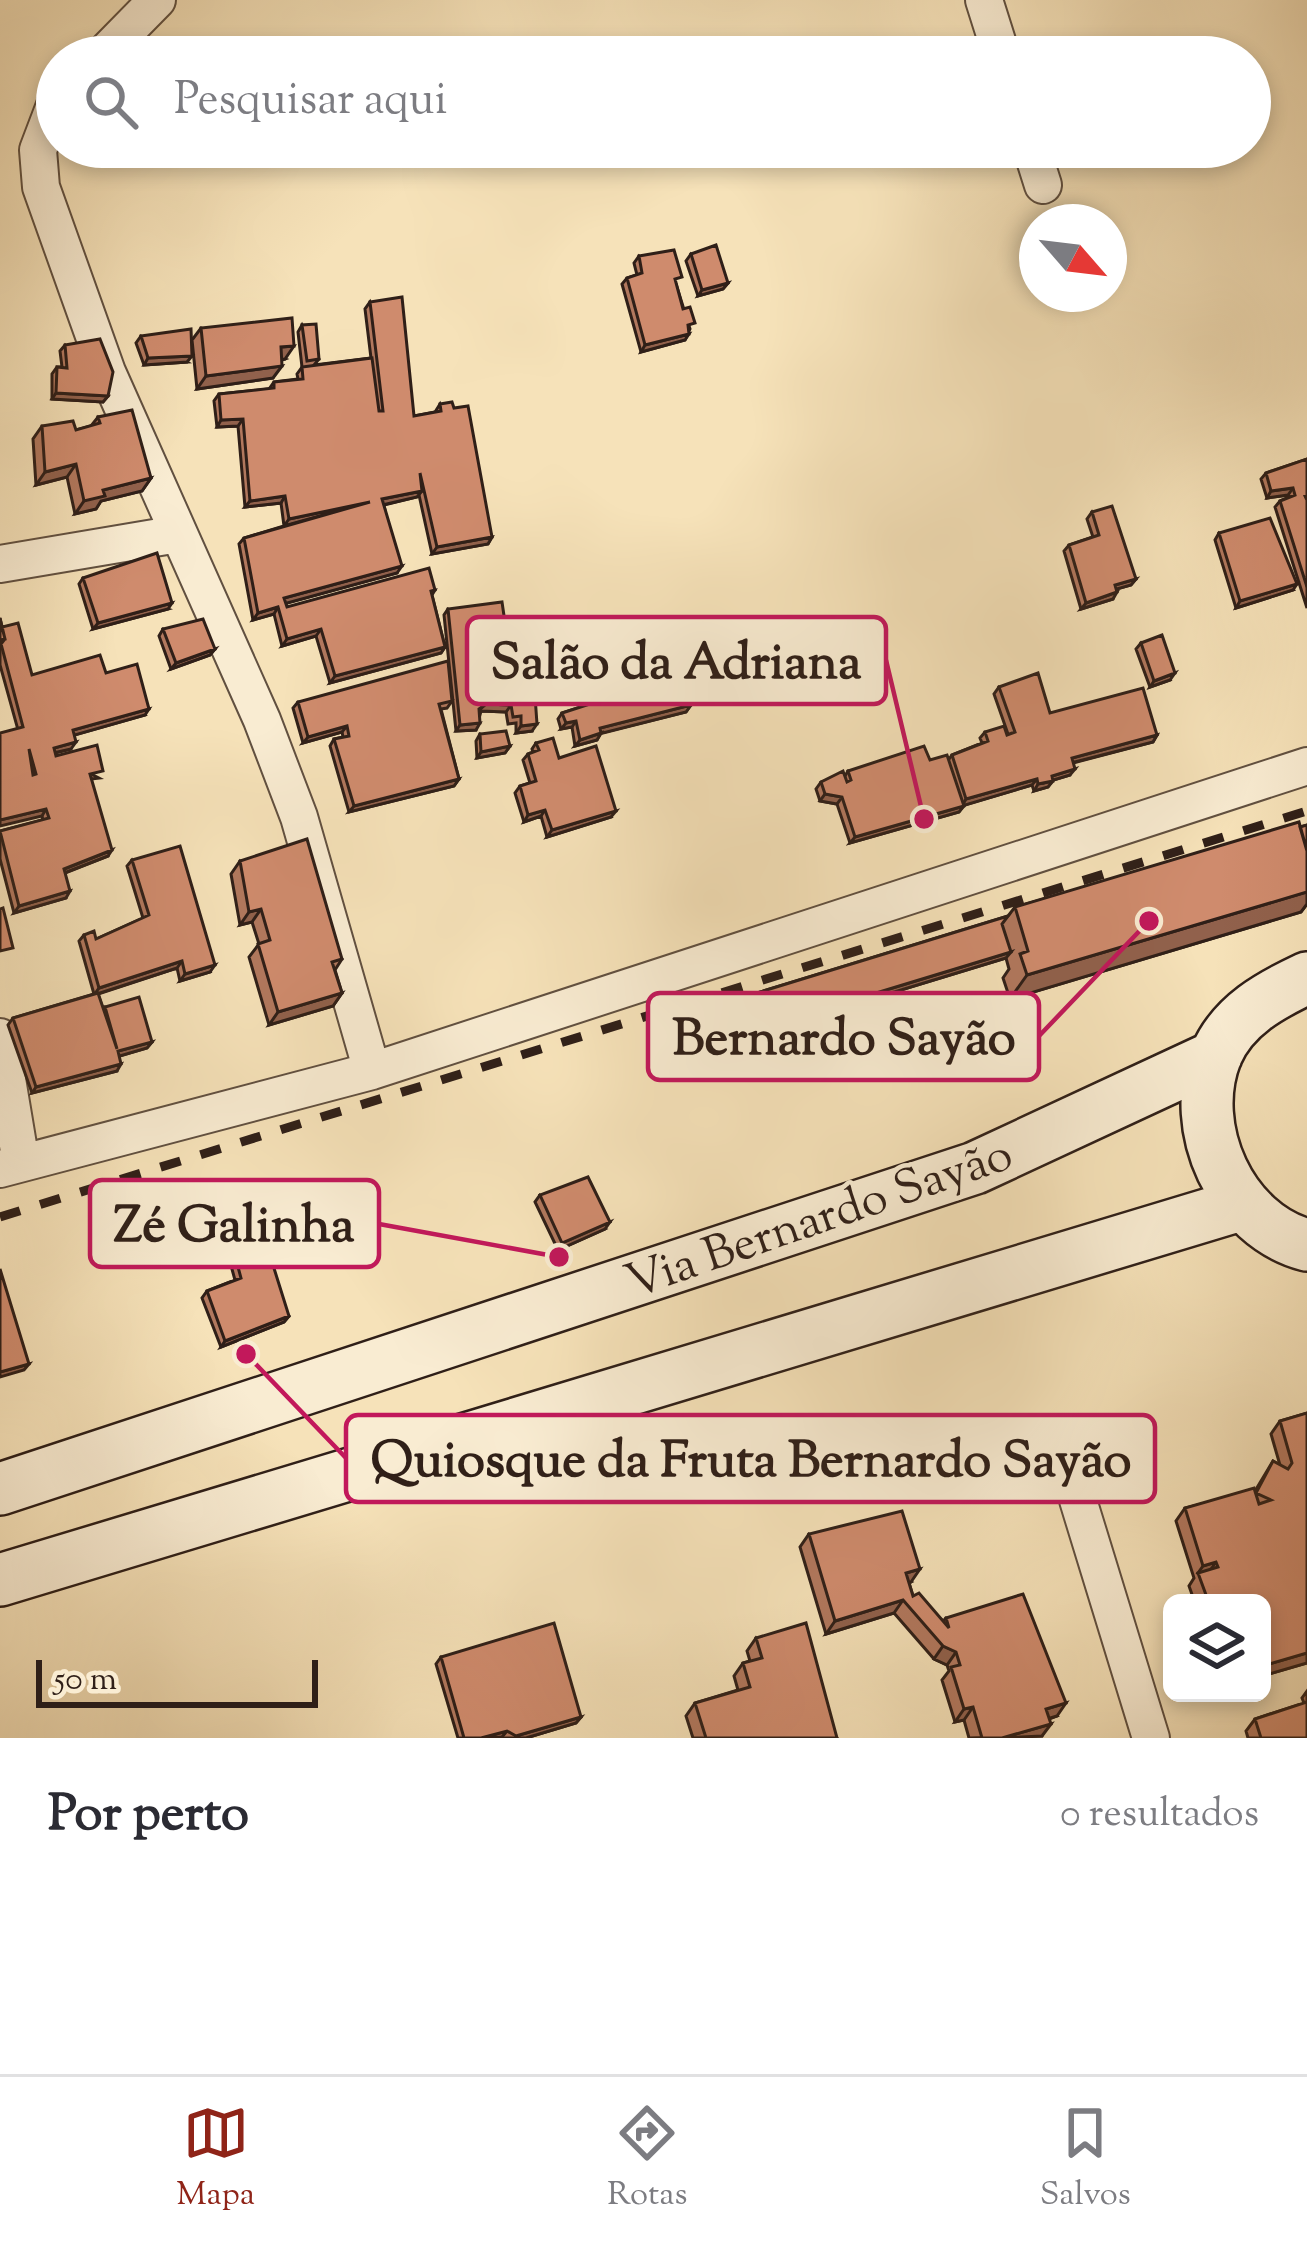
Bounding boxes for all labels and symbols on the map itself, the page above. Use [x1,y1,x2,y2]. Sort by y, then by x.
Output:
north arrow [1019,204,1127,312]
callout: Salão da Adriana [467,617,886,704]
text: Salão da Adriana [491,629,862,702]
callout: Bernardo Sayão [648,993,1039,1080]
text: Bernardo Sayão [672,1005,1016,1078]
street label: Via Bernardo Sayão [617,1123,1023,1320]
callout: Zé Galinha [90,1180,379,1267]
text: Zé Galinha [114,1192,355,1265]
callout: Quiosque da Fruta Bernardo Sayão [346,1415,1155,1502]
text: Quiosque da Fruta Bernardo Sayão [371,1427,1131,1500]
scale bar [36,1654,318,1707]

